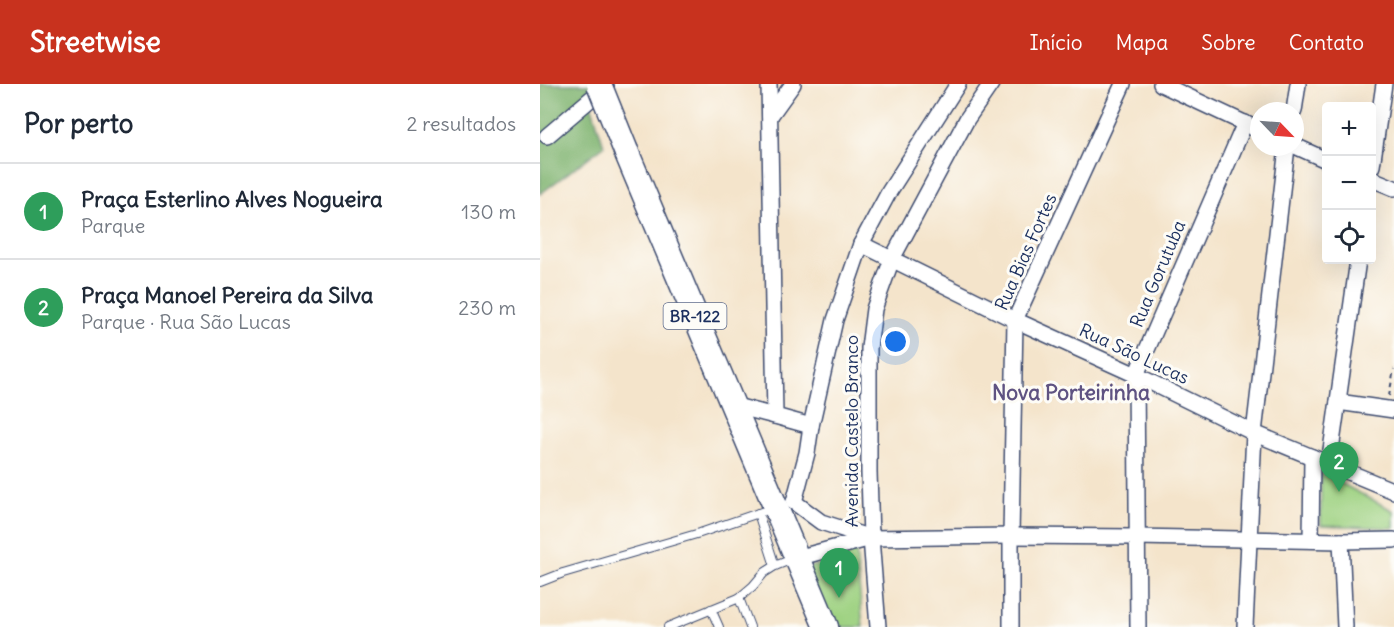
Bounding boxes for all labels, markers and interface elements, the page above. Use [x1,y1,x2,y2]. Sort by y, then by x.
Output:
text: Streetwise [30,24,161,60]
text: Início [1029,29,1083,56]
text: Mapa [1116,29,1168,56]
text: Sobre [1201,29,1256,56]
text: Contato [1289,29,1364,56]
north arrow [1250,102,1304,156]
map controls [1322,102,1376,264]
button: + [1322,102,1376,156]
text: Por perto [24,107,133,140]
text: 2 resultados [407,111,516,136]
button: − [1322,156,1376,210]
text: Praça Esterlino Alves Nogueira [81,185,383,213]
street label: Rua Bias Fortes [990,190,1062,314]
text: 1 [40,199,47,224]
text: 130 m [461,199,516,224]
button: locate [1322,210,1376,264]
text: Parque [81,213,145,238]
street label: Rua Gorutuba [1125,217,1190,331]
text: Praça Manoel Pereira da Silva [81,281,373,309]
text: 2 [38,295,49,320]
text: 230 m [458,295,516,320]
road number: BR-122 [664,303,726,329]
text: Parque · Rua São Lucas [81,309,291,334]
street label: Rua São Lucas [1076,318,1193,389]
your location [881,327,910,356]
street label: Avenida Castelo Branco [840,335,863,527]
district label: Nova Porteirinha [992,379,1150,406]
pin: 2 [1320,442,1358,492]
pin: 1 [820,548,858,598]

